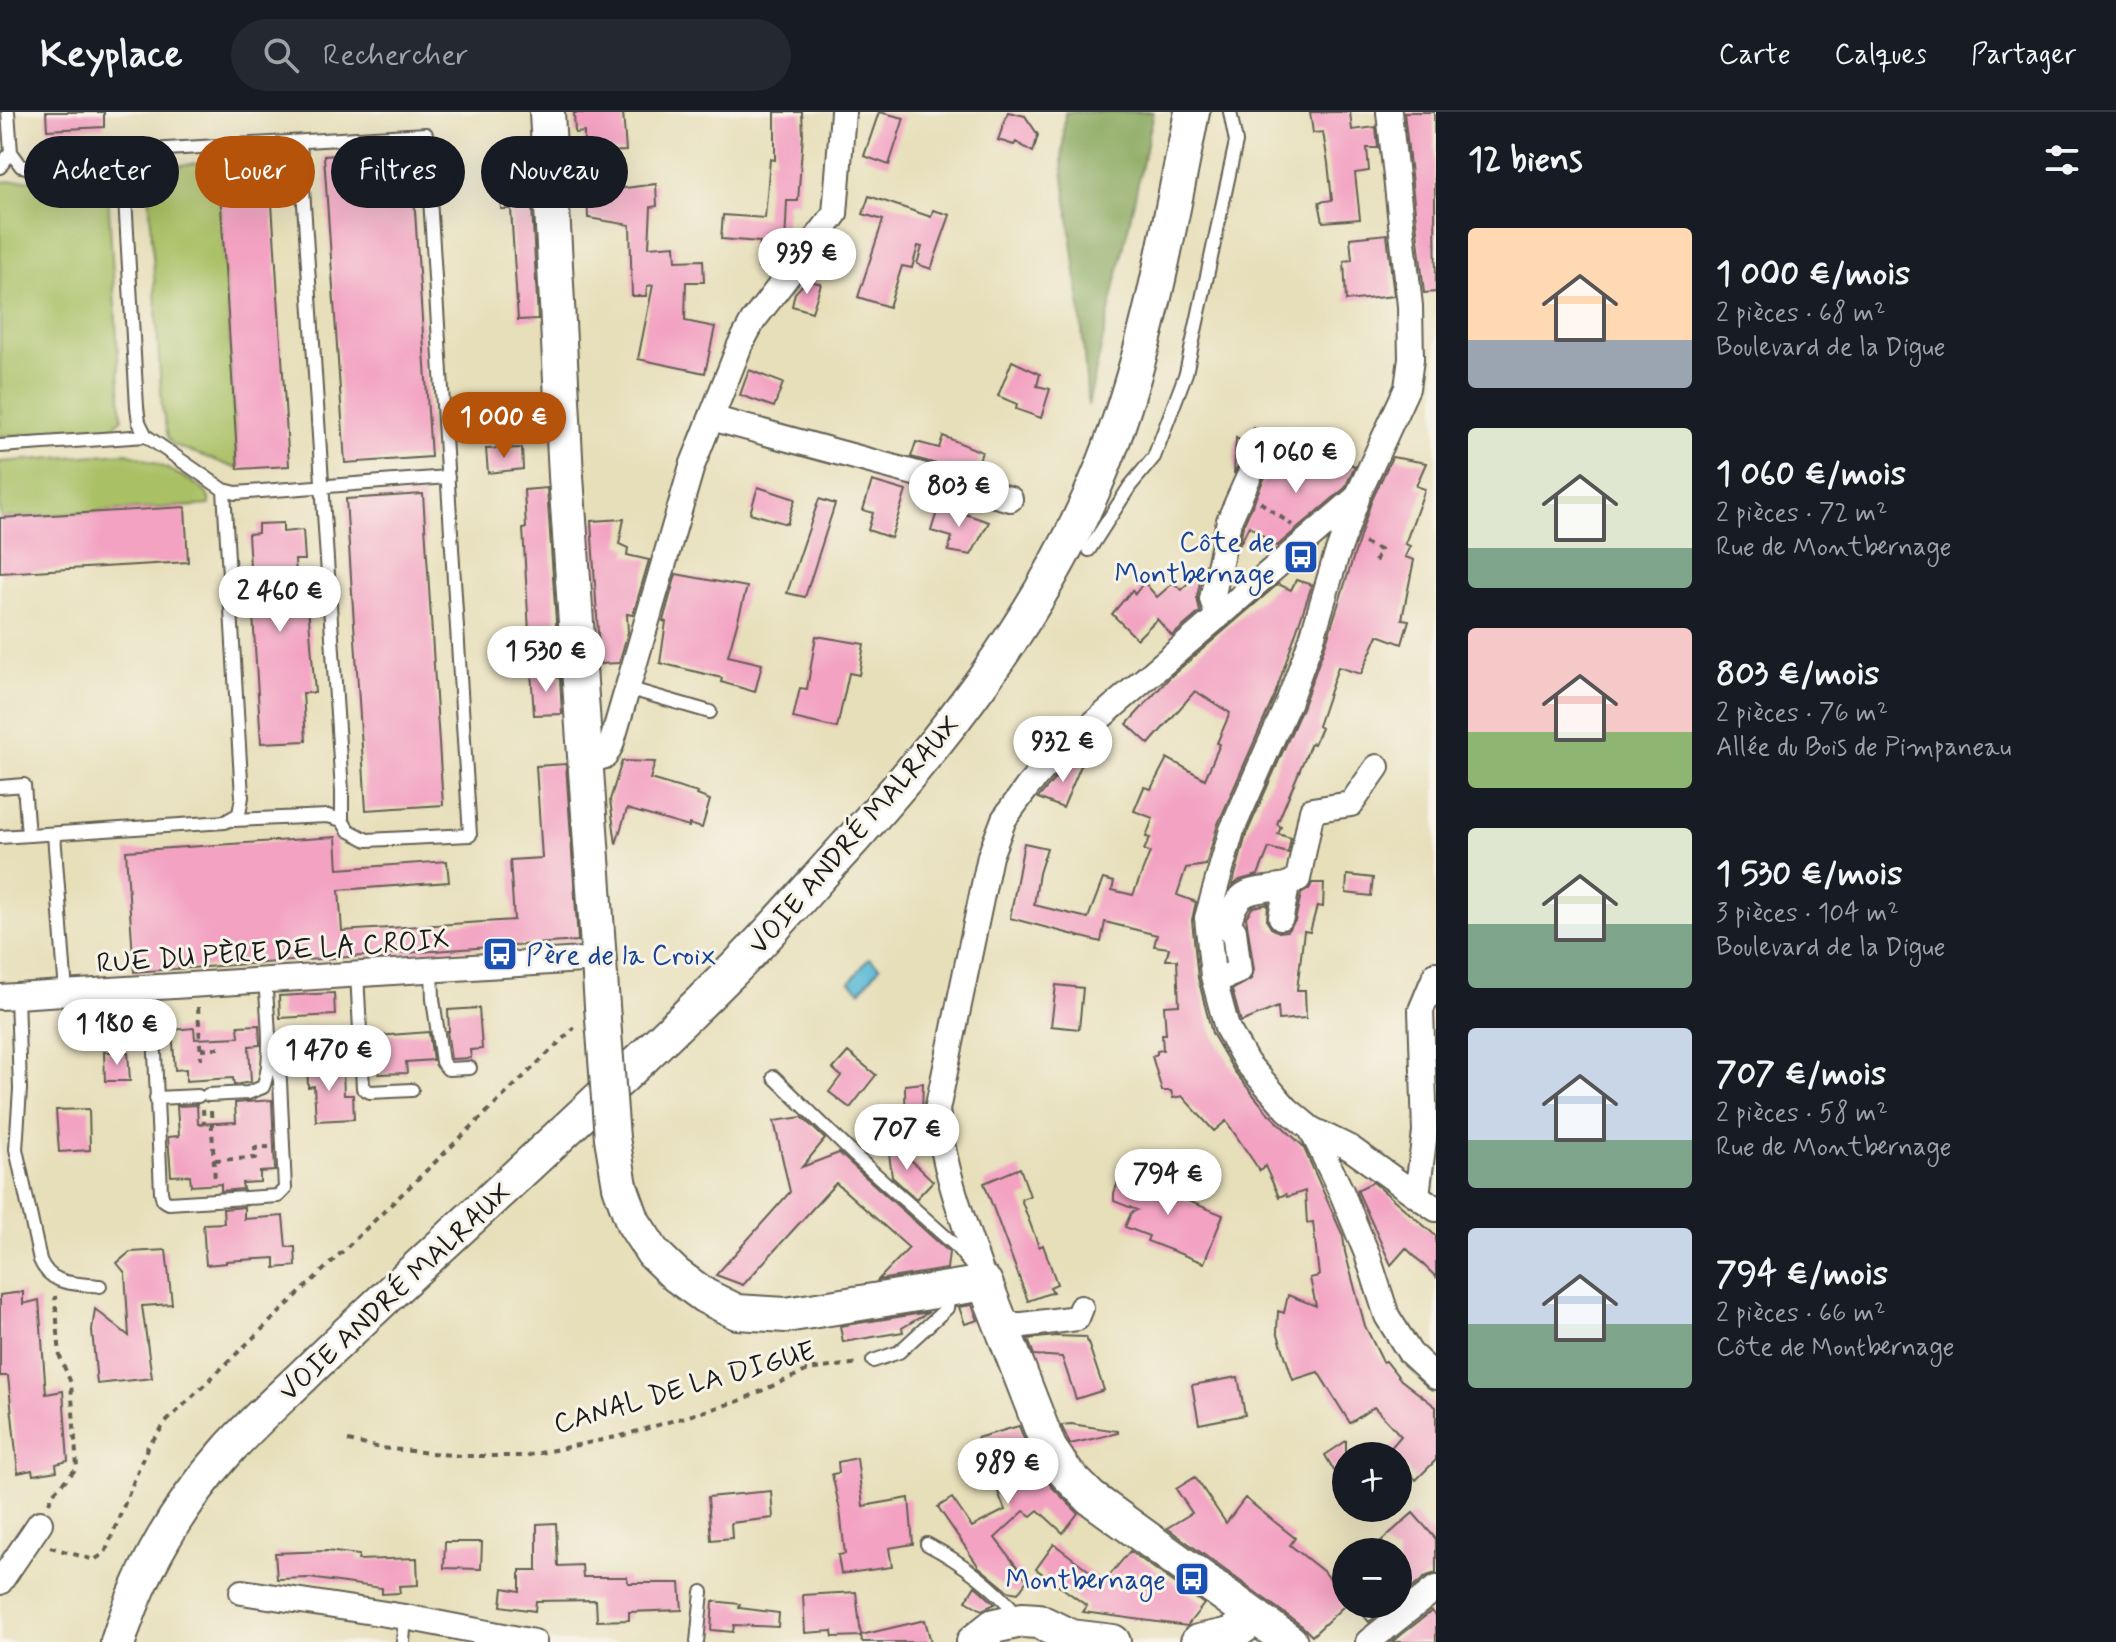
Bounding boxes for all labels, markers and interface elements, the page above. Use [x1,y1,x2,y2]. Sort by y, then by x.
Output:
search box [231,19,791,91]
text: Keyplace [40,31,183,80]
icon: search [259,33,303,77]
text: Rechercher [323,36,469,75]
text: Carte [1719,37,1791,74]
text: Calques [1835,37,1927,74]
text: Partager [1971,37,2076,74]
chip: Acheter [24,136,179,208]
chip: Louer [195,136,315,208]
chip: Filtres [331,136,465,208]
chip: Nouveau [481,136,628,208]
text: 12 biens [1468,138,1583,183]
icon: filters [2040,138,2084,182]
pin: 939 € [751,228,863,296]
text: 939 € [776,237,838,271]
text: 1 000 €/mois [1716,252,1910,297]
icon: home [1532,260,1628,356]
text: 2 pièces · 68 m² [1716,297,1885,331]
text: Boulevard de la Digue [1716,331,1946,365]
pin: 1 000 € [430,392,578,460]
text: 1 000 € [460,401,548,435]
pin: 1 060 € [1222,427,1370,495]
text: 1 060 € [1254,436,1338,470]
text: 1 060 €/mois [1716,452,1906,497]
icon: home [1532,460,1628,556]
pin: 803 € [903,461,1015,529]
text: 803 € [927,470,991,504]
text: 2 pièces · 72 m² [1716,497,1887,531]
place label: Côte de Montbernage [1114,525,1275,596]
text: Rue de Montbernage [1716,531,1952,565]
bus stop icon: Côte de Montbernage [1282,538,1320,576]
pin: 2 460 € [206,566,354,634]
text: 2 460 € [237,575,323,609]
pin: 1 530 € [472,626,620,694]
text: 1 530 € [505,635,587,669]
text: 803 €/mois [1716,652,1880,697]
icon: home [1532,660,1628,756]
text: 2 pièces · 76 m² [1716,697,1888,731]
street label: VOIE ANDRÉ MALRAUX [739,707,969,963]
pin: 932 € [1007,716,1119,784]
text: 932 € [1031,725,1095,759]
text: Allée du Bois de Pimpaneau [1716,731,2011,765]
text: 1 530 €/mois [1716,852,1902,897]
icon: home [1532,860,1628,956]
text: 3 pièces · 104 m² [1716,897,1899,931]
street label: RUE DU PÈRE DE LA CROIX [95,922,451,983]
text: Boulevard de la Digue [1716,931,1946,965]
bus stop icon: Père de la Croix [481,935,519,973]
place label: Père de la Croix [526,938,716,975]
pin: 1 180 € [43,999,191,1067]
text: 1 180 € [76,1008,158,1042]
pin: 1 470 € [255,1025,403,1093]
text: 1 470 € [285,1034,373,1068]
text: 707 €/mois [1716,1052,1886,1097]
icon: home [1532,1060,1628,1156]
text: 2 pièces · 58 m² [1716,1097,1888,1131]
pin: 707 € [851,1104,963,1172]
text: 707 € [872,1113,942,1147]
text: Rue de Montbernage [1716,1131,1952,1165]
pin: 794 € [1112,1149,1224,1217]
text: 794 € [1133,1158,1203,1192]
street label: VOIE ANDRÉ MALRAUX [270,1174,520,1410]
text: 794 €/mois [1716,1252,1888,1297]
icon: home [1532,1260,1628,1356]
text: 2 pièces · 66 m² [1716,1297,1886,1331]
text: Côte de Montbernage [1716,1331,1955,1365]
street label: CANAL DE LA DIGUE [550,1333,820,1443]
pin: 989 € [952,1438,1064,1506]
map controls [1332,1442,1412,1618]
button: + [1332,1442,1412,1522]
text: 989 € [976,1447,1040,1481]
button: − [1332,1538,1412,1618]
bus stop icon: Montbernage [1173,1560,1211,1598]
place label: Montbernage [1005,1563,1166,1602]

